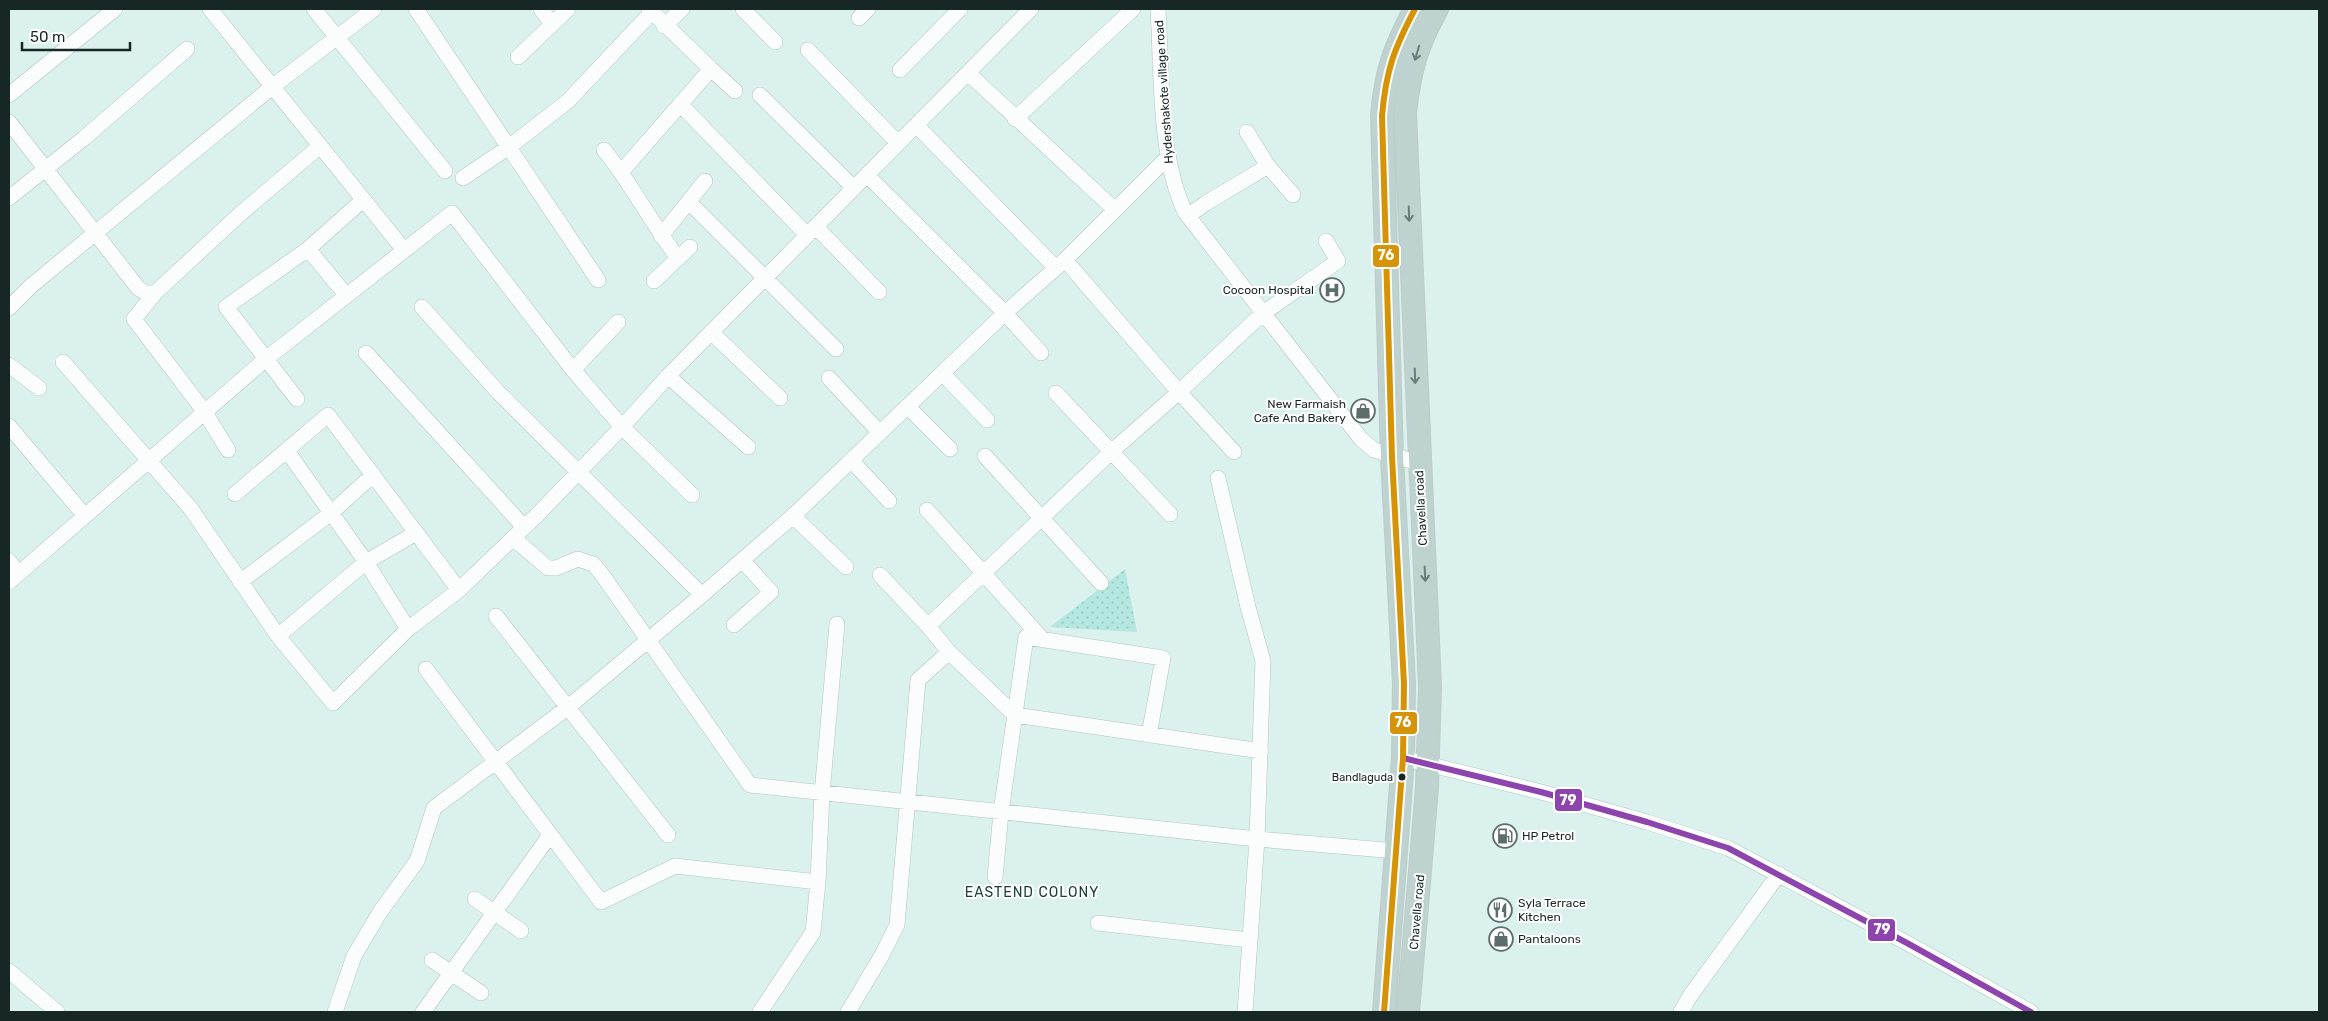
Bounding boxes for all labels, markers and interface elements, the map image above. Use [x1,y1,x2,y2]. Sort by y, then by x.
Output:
scale bar [22,20,130,52]
street label: Hydershakote village road [1152,20,1176,164]
text: 50 m [30,28,65,46]
one-way arrow [1411,44,1421,60]
one-way arrow [1404,206,1414,222]
line badge: 76 [1372,244,1400,268]
text: 76 [1378,247,1394,264]
hospital icon: Cocoon Hospital [1319,277,1345,303]
place label: Cocoon Hospital [1223,283,1314,297]
one-way arrow [1411,368,1420,384]
place label: New Farmaish Cafe And Bakery [1254,397,1346,425]
shop icon: New Farmaish Cafe And Bakery [1350,398,1376,424]
street label: Chavella road [1412,470,1430,546]
one-way arrow [1420,565,1429,581]
line badge: 76 [1389,711,1418,735]
text: 76 [1395,714,1411,731]
place label: Bandlaguda [1332,771,1393,784]
marker: Bandlaguda [1397,772,1407,782]
line badge: 79 [1554,788,1583,812]
text: 79 [1560,792,1577,809]
fuel station icon: HP Petrol [1492,823,1518,849]
place label: HP Petrol [1522,829,1574,843]
street label: Chavella road [1407,874,1427,950]
district label: EASTEND COLONY [965,884,1099,901]
place label: Syla Terrace Kitchen [1518,896,1586,924]
restaurant icon: Syla Terrace Kitchen [1487,897,1513,923]
line badge: 79 [1867,918,1896,942]
text: 79 [1874,921,1891,938]
shop icon: Pantaloons [1488,926,1514,952]
place label: Pantaloons [1518,932,1581,946]

